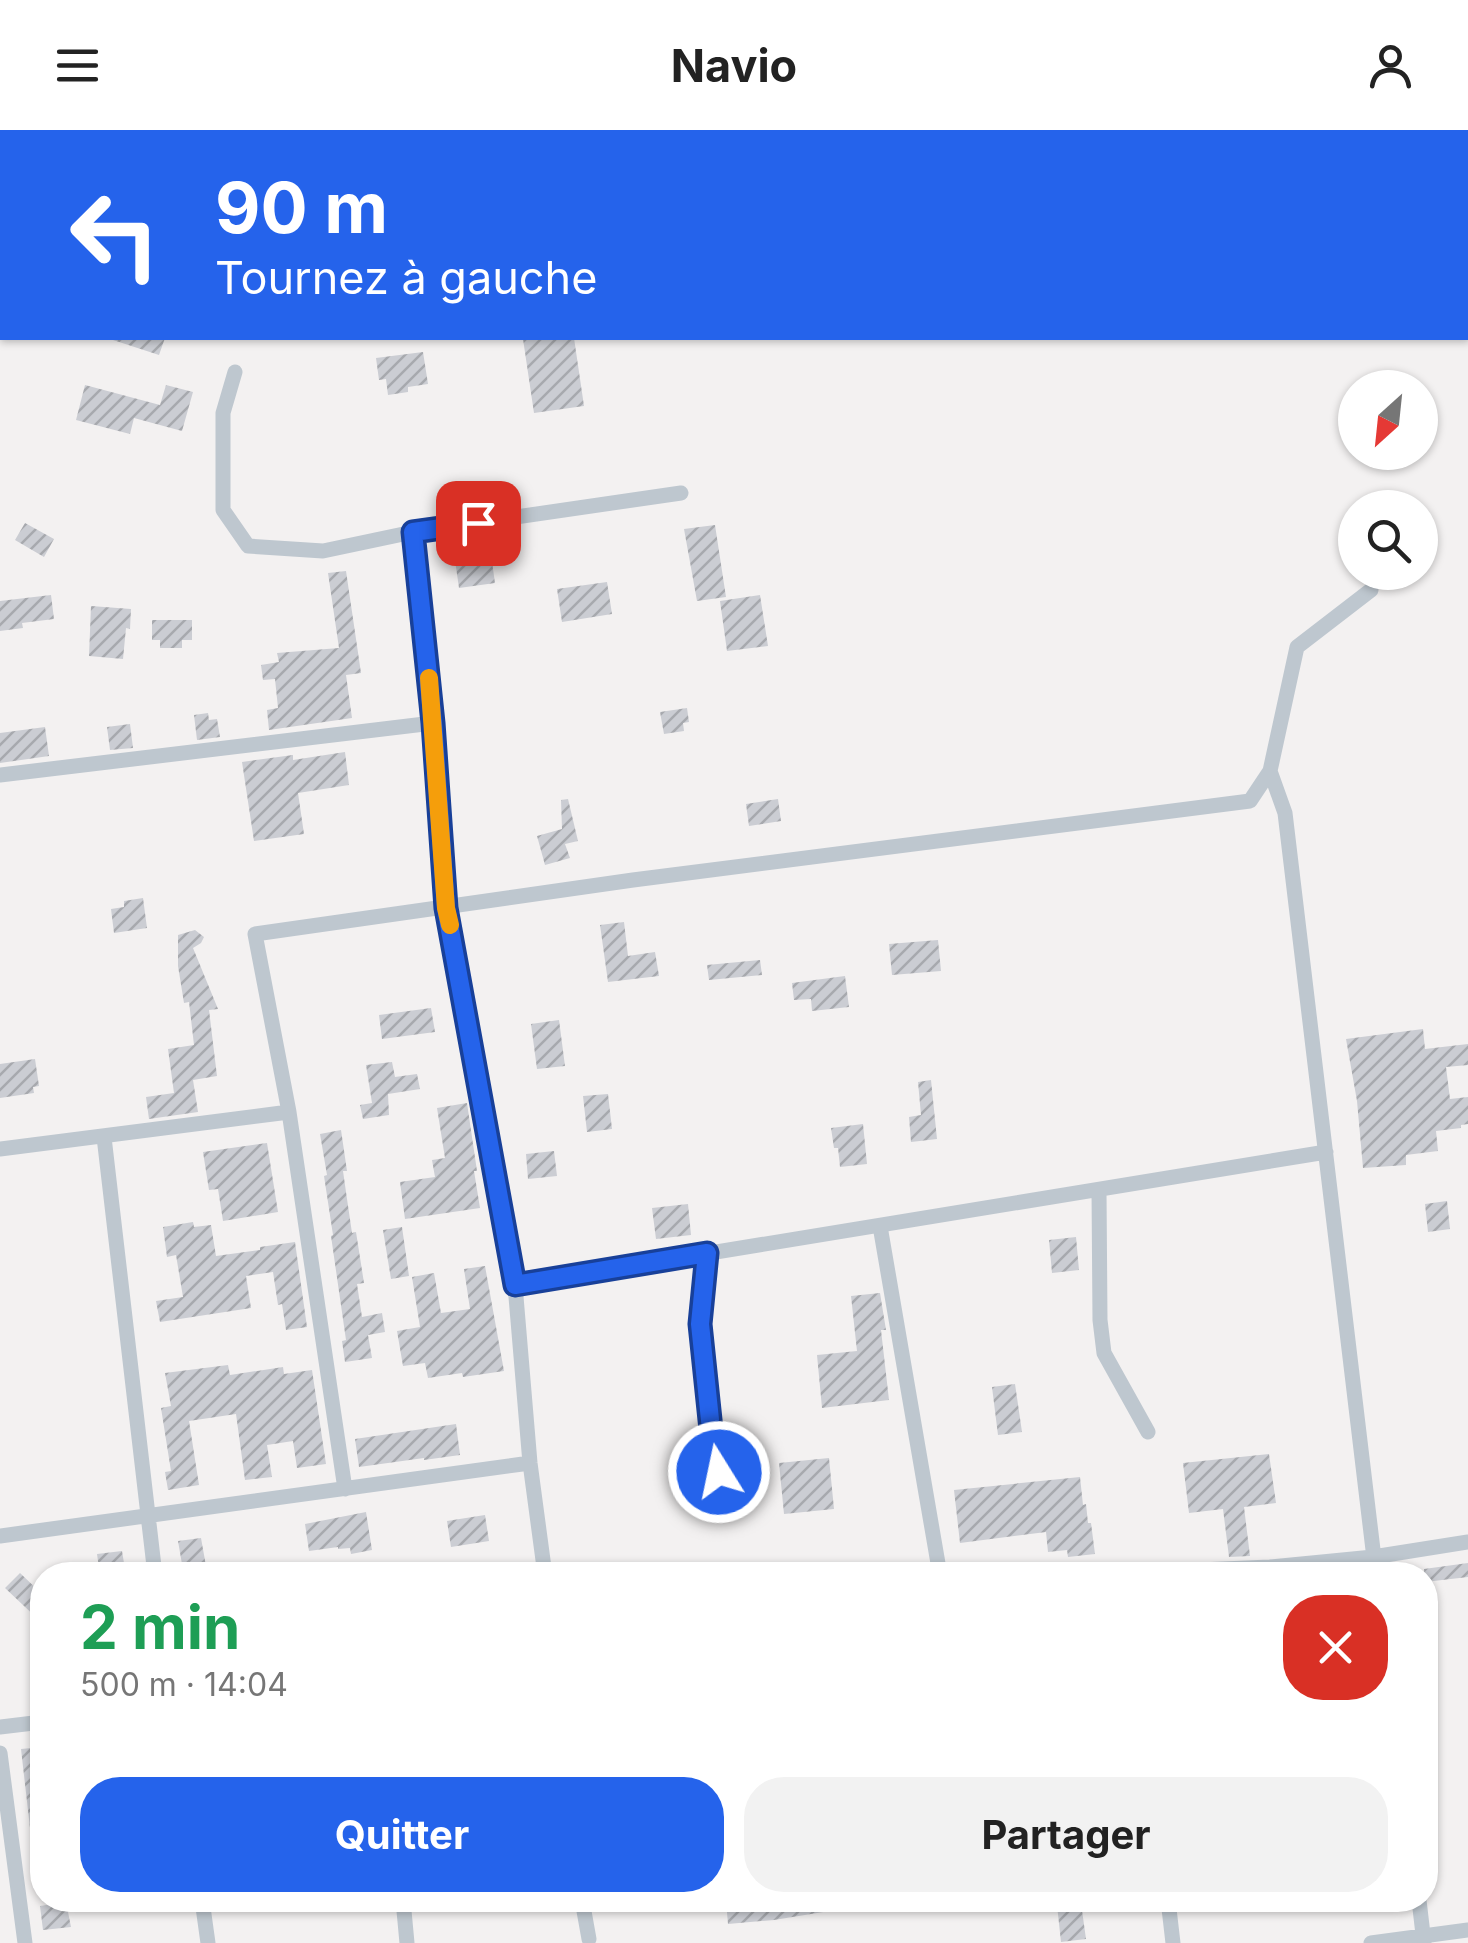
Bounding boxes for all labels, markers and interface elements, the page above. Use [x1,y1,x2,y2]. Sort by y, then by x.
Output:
icon: menu [50,38,105,93]
text: Navio [671,38,797,93]
icon: person [1363,38,1418,93]
text: 90 m [215,165,388,250]
icon: left [50,170,180,300]
text: Tournez à gauche [215,250,597,305]
north arrow [1338,370,1438,470]
map controls [1338,370,1438,590]
pin [436,481,521,566]
button: search [1338,490,1438,590]
icon: arrive [451,496,506,551]
position arrow [667,1420,771,1524]
text: 2 min [80,1591,240,1663]
button: close [1283,1595,1388,1700]
text: 500 m · 14:04 [80,1665,288,1704]
button: Quitter [80,1777,724,1892]
button: Partager [744,1777,1388,1892]

